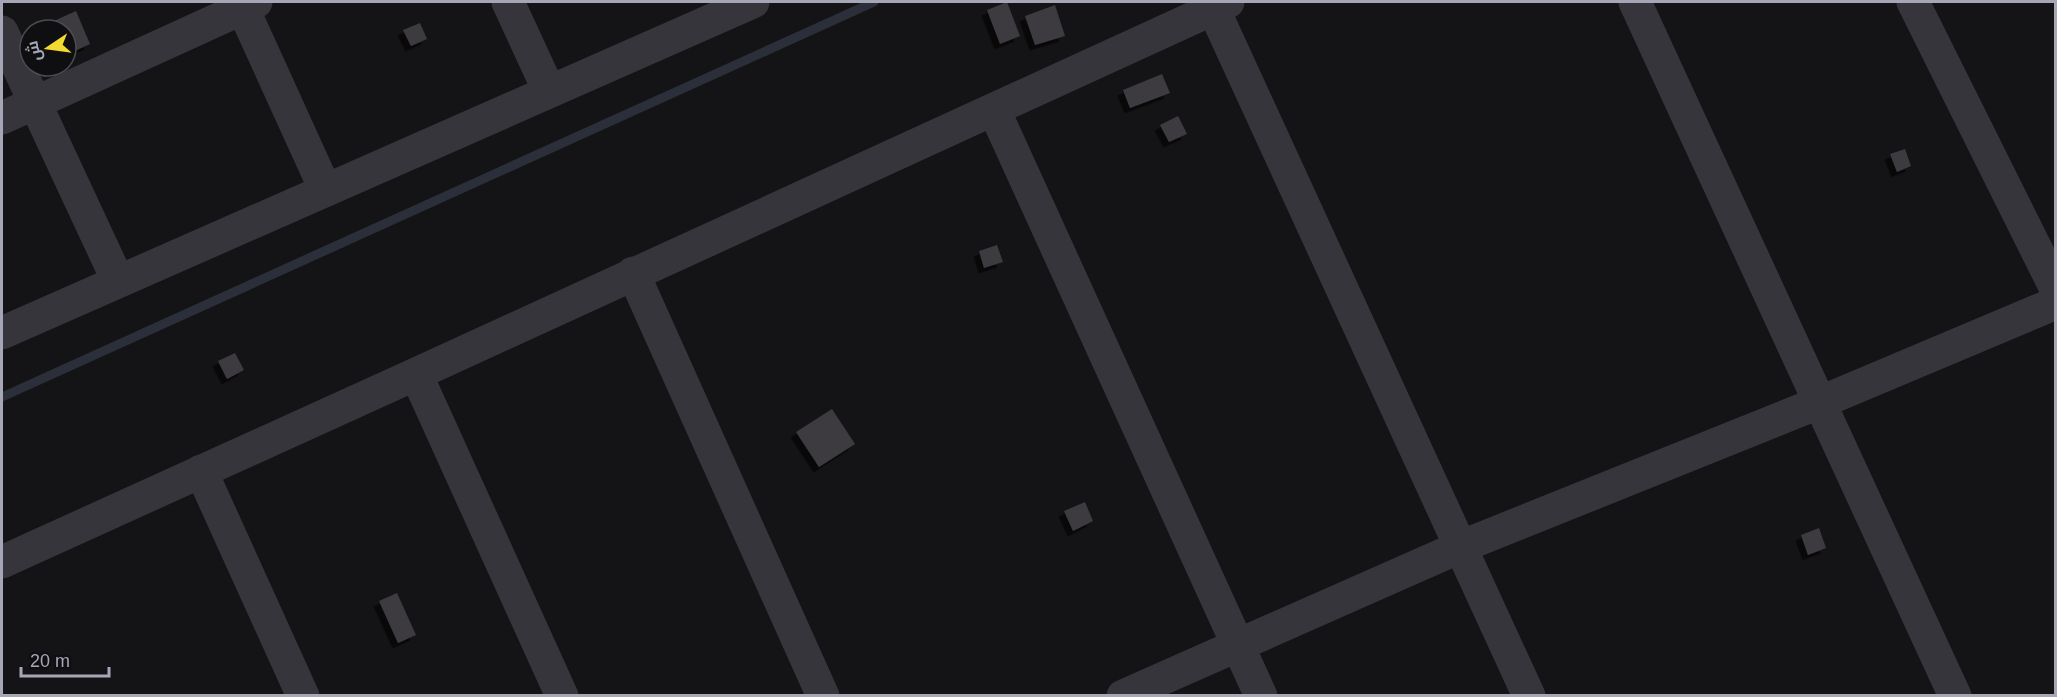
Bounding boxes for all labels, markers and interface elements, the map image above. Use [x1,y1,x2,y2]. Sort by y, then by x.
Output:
north arrow [18,18,78,78]
text: ش [23,39,45,63]
scale bar [21,640,110,678]
text: 20 m [30,651,70,671]

